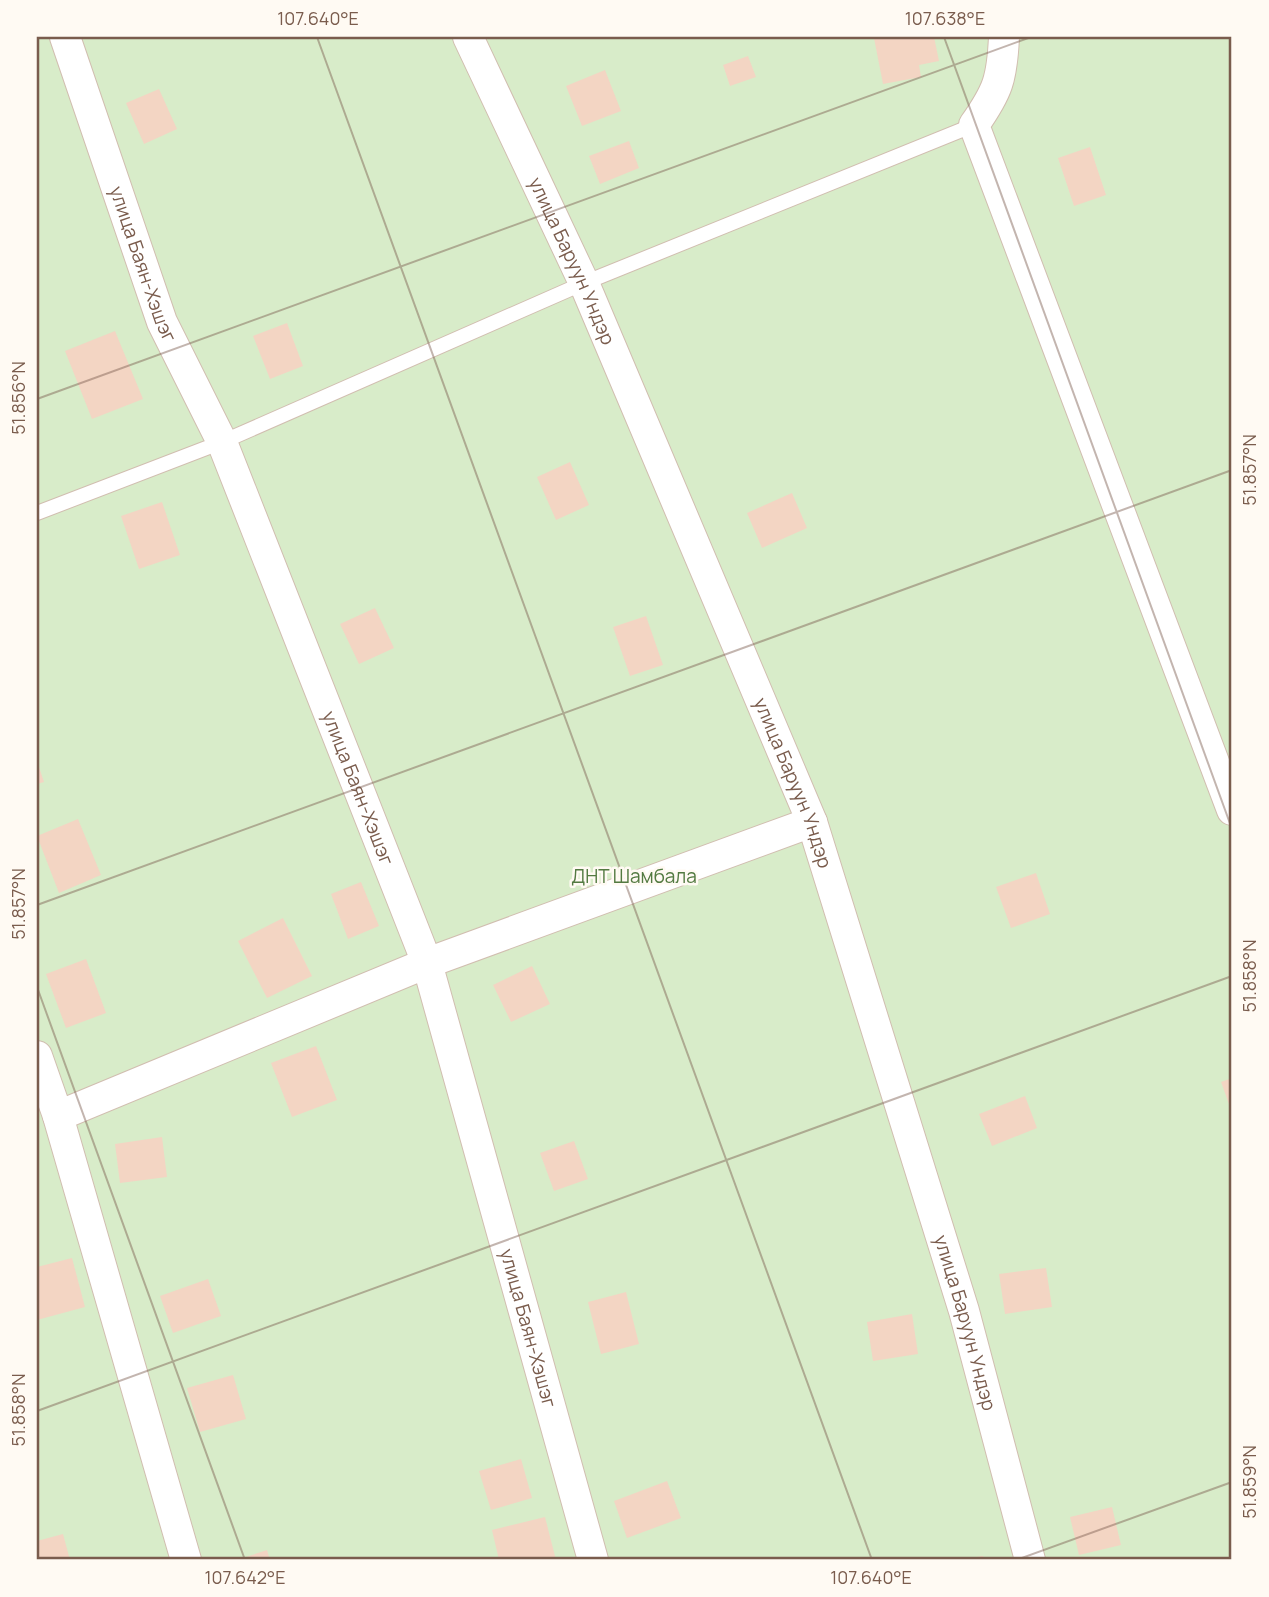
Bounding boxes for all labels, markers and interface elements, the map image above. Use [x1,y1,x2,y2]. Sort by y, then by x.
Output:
text: 107.640°E [277,6,359,30]
text: 107.638°E [905,6,985,30]
street label: улица Баруун Ундэр [523,173,622,349]
street label: улица Баян-Хэшэг [104,182,183,347]
text: 51.856°N [6,361,30,435]
text: 51.857°N [1237,434,1261,506]
street label: улица Баруун Ундэр [748,694,839,871]
street label: улица Баян-Хэшэг [316,707,400,869]
park label: ДНТ Шамбала [571,863,697,889]
text: 51.857°N [6,868,30,940]
text: 51.858°N [1237,940,1261,1012]
street label: улица Баруун Ундэр [928,1232,1003,1413]
street label: улица Баян-Хэшэг [494,1246,563,1411]
text: 51.858°N [6,1374,30,1446]
text: 51.859°N [1237,1445,1261,1519]
text: 107.642°E [205,1565,285,1589]
text: 107.640°E [830,1565,912,1589]

